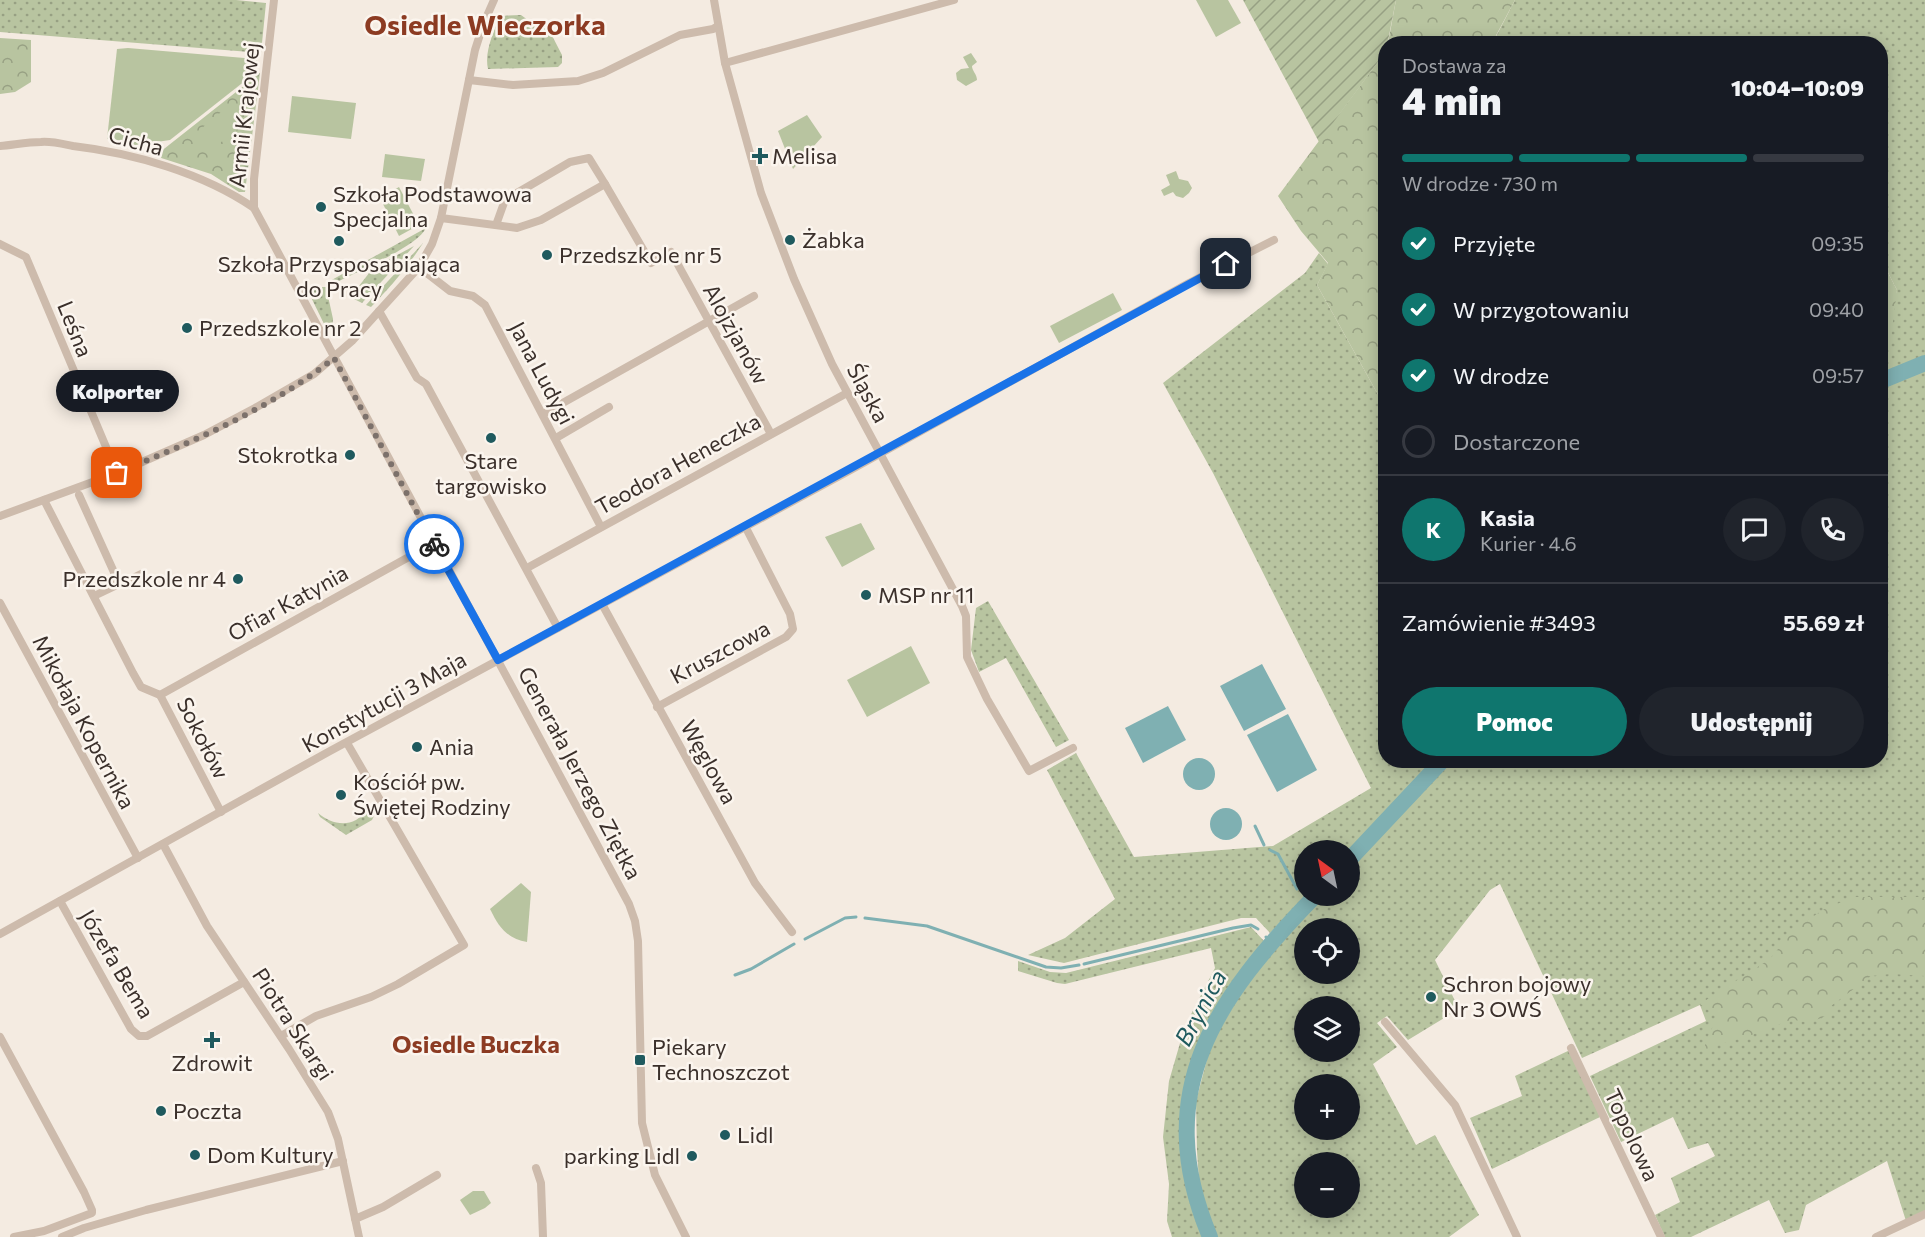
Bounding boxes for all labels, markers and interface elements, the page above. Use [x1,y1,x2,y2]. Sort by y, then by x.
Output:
district label: Osiedle Wieczorka [364,7,606,41]
street label: Armii Krajowej [222,41,265,189]
text: Dostawa za [1402,53,1506,77]
text: 10:04–10:09 [1731,74,1864,101]
text: 4 min [1402,75,1502,123]
street label: Cicha [106,120,167,161]
place label: Melisa [772,142,837,169]
marker: Melisa [753,149,767,163]
text: W drodze · 730 m [1402,171,1558,195]
place label: Szkoła Podstawowa Specjalna [333,180,532,232]
marker: Szkoła Podstawowa Specjalna [314,200,328,214]
place label: Żabka [802,226,865,253]
icon: check [1402,227,1435,260]
text: Przyjęte [1453,230,1535,257]
text: 09:35 [1811,231,1864,255]
marker: Żabka [783,233,797,247]
marker: Szkoła Przysposabiająca do Pracy [332,234,346,248]
pin [1200,238,1251,289]
place label: Przedszkole nr 5 [559,241,722,268]
icon: home [1209,247,1242,280]
marker: Przedszkole nr 5 [540,248,554,262]
place label: Szkoła Przysposabiająca do Pracy [218,250,460,302]
street label: Alojzjanów [698,279,775,389]
icon: check [1402,293,1435,326]
text: W przygotowaniu [1453,296,1629,323]
street label: Leśna [52,297,99,361]
text: 09:40 [1809,297,1864,321]
place label: Przedszkole nr 2 [199,314,362,341]
street label: Jana Ludygi [504,317,581,429]
marker: Przedszkole nr 2 [180,321,194,335]
street label: Śląska [842,358,895,427]
icon: check [1402,359,1435,392]
text: W drodze [1453,362,1549,389]
text: 09:57 [1812,363,1864,387]
callout: Kolporter [56,371,178,413]
text: Kolporter [72,379,163,403]
street label: Teodora Heneczka [590,407,765,520]
text: Dostarczone [1453,428,1580,455]
marker: Stare targowisko [484,431,498,445]
place label: Stokrotka [238,441,338,468]
pin [91,447,142,498]
place label: Stare targowisko [435,447,547,499]
marker: Stokrotka [343,448,357,462]
icon: bag [100,456,133,489]
button: chat [1723,498,1786,561]
button: phone [1801,498,1864,561]
text: Kasia [1480,504,1535,531]
courier [404,514,464,574]
text: K [1426,516,1441,543]
icon: bike [418,528,451,561]
text: Kurier · 4.6 [1480,531,1577,555]
street label: Ofiar Katynia [223,558,353,647]
place label: Przedszkole nr 4 [62,565,226,592]
marker: Przedszkole nr 4 [231,572,245,586]
place label: MSP nr 11 [878,581,974,608]
marker: MSP nr 11 [859,588,873,602]
text: Zamówienie #3493 [1402,609,1596,636]
text: 55.69 zł [1783,609,1864,636]
street label: Kruszcowa [665,614,774,689]
street label: Mikołaja Kopernika [27,630,142,813]
street label: Konstytucji 3 Maja [297,645,471,758]
street label: Generała Jerzego Ziętka [513,662,648,884]
button: Pomoc [1402,687,1627,756]
button: Udostępnij [1639,687,1864,756]
street label: Sokołów [172,693,236,783]
street label: Węglowa [675,715,743,808]
place label: Ania [429,733,474,760]
marker: Ania [410,740,424,754]
place label: Kościół pw. Świętej Rodziny [353,768,511,820]
marker: Kościół pw. Świętej Rodziny [334,788,348,802]
north arrow [1294,840,1360,906]
map controls [1294,840,1360,1218]
street label: Józefa Bema [74,904,161,1023]
button: locate [1294,918,1360,984]
street label: Piotra Skargi [247,963,340,1085]
water label: Brynica [1168,964,1232,1050]
place label: Schron bojowy Nr 3 OWŚ [1443,970,1591,1022]
marker: Schron bojowy Nr 3 OWŚ [1424,990,1438,1004]
button: layers [1294,996,1360,1062]
district label: Osiedle Buczka [392,1029,560,1058]
marker: Zdrowit [205,1033,219,1047]
place label: Piekary Technoszczot [652,1033,790,1085]
place label: Zdrowit [172,1049,252,1076]
marker: Piekary Technoszczot [633,1053,647,1067]
button: + [1294,1074,1360,1140]
street label: Topolowa [1599,1084,1666,1185]
place label: Poczta [173,1097,242,1124]
marker: Poczta [154,1104,168,1118]
place label: Lidl [737,1121,774,1148]
marker: Lidl [718,1128,732,1142]
place label: Dom Kultury [207,1141,334,1168]
place label: parking Lidl [564,1142,680,1169]
marker: Dom Kultury [188,1148,202,1162]
marker: parking Lidl [685,1149,699,1163]
button: − [1294,1152,1360,1218]

